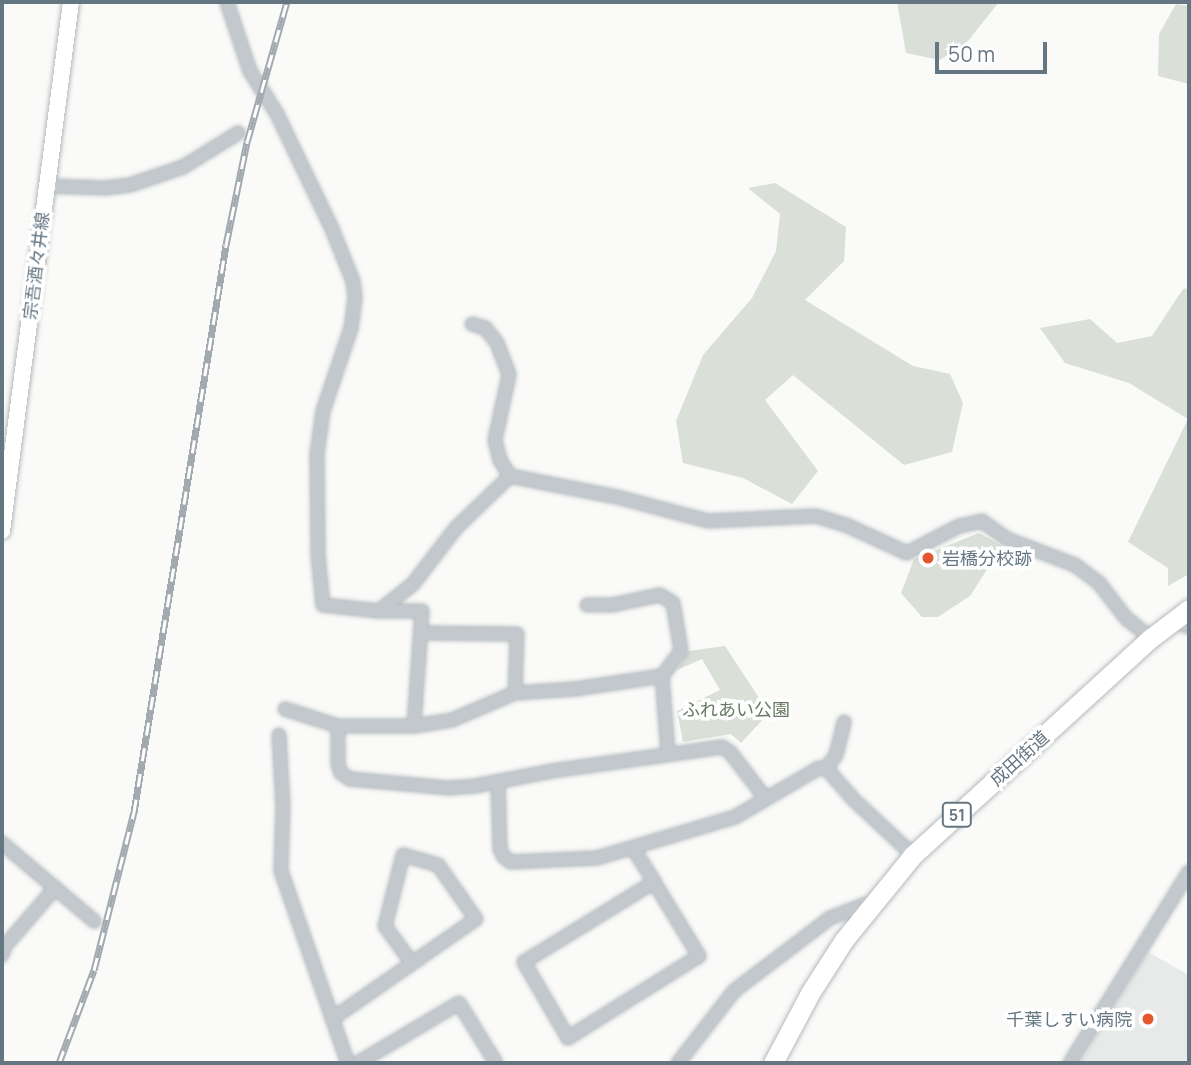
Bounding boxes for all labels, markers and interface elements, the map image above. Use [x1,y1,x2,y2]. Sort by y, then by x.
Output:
scale bar [939,28,1051,72]
text: 50 m [948,40,995,68]
street label: 宗吾酒々井線 [19,211,53,321]
place label: 岩橋分校跡 [942,547,1032,569]
marker: 岩橋分校跡 [920,550,936,566]
park label: ふれあい公園 [682,698,790,720]
street label: 成田街道 [985,726,1053,790]
road number: 51 [941,802,973,828]
place label: 千葉しすい病院 [1006,1008,1132,1030]
marker: 千葉しすい病院 [1138,1009,1158,1029]

